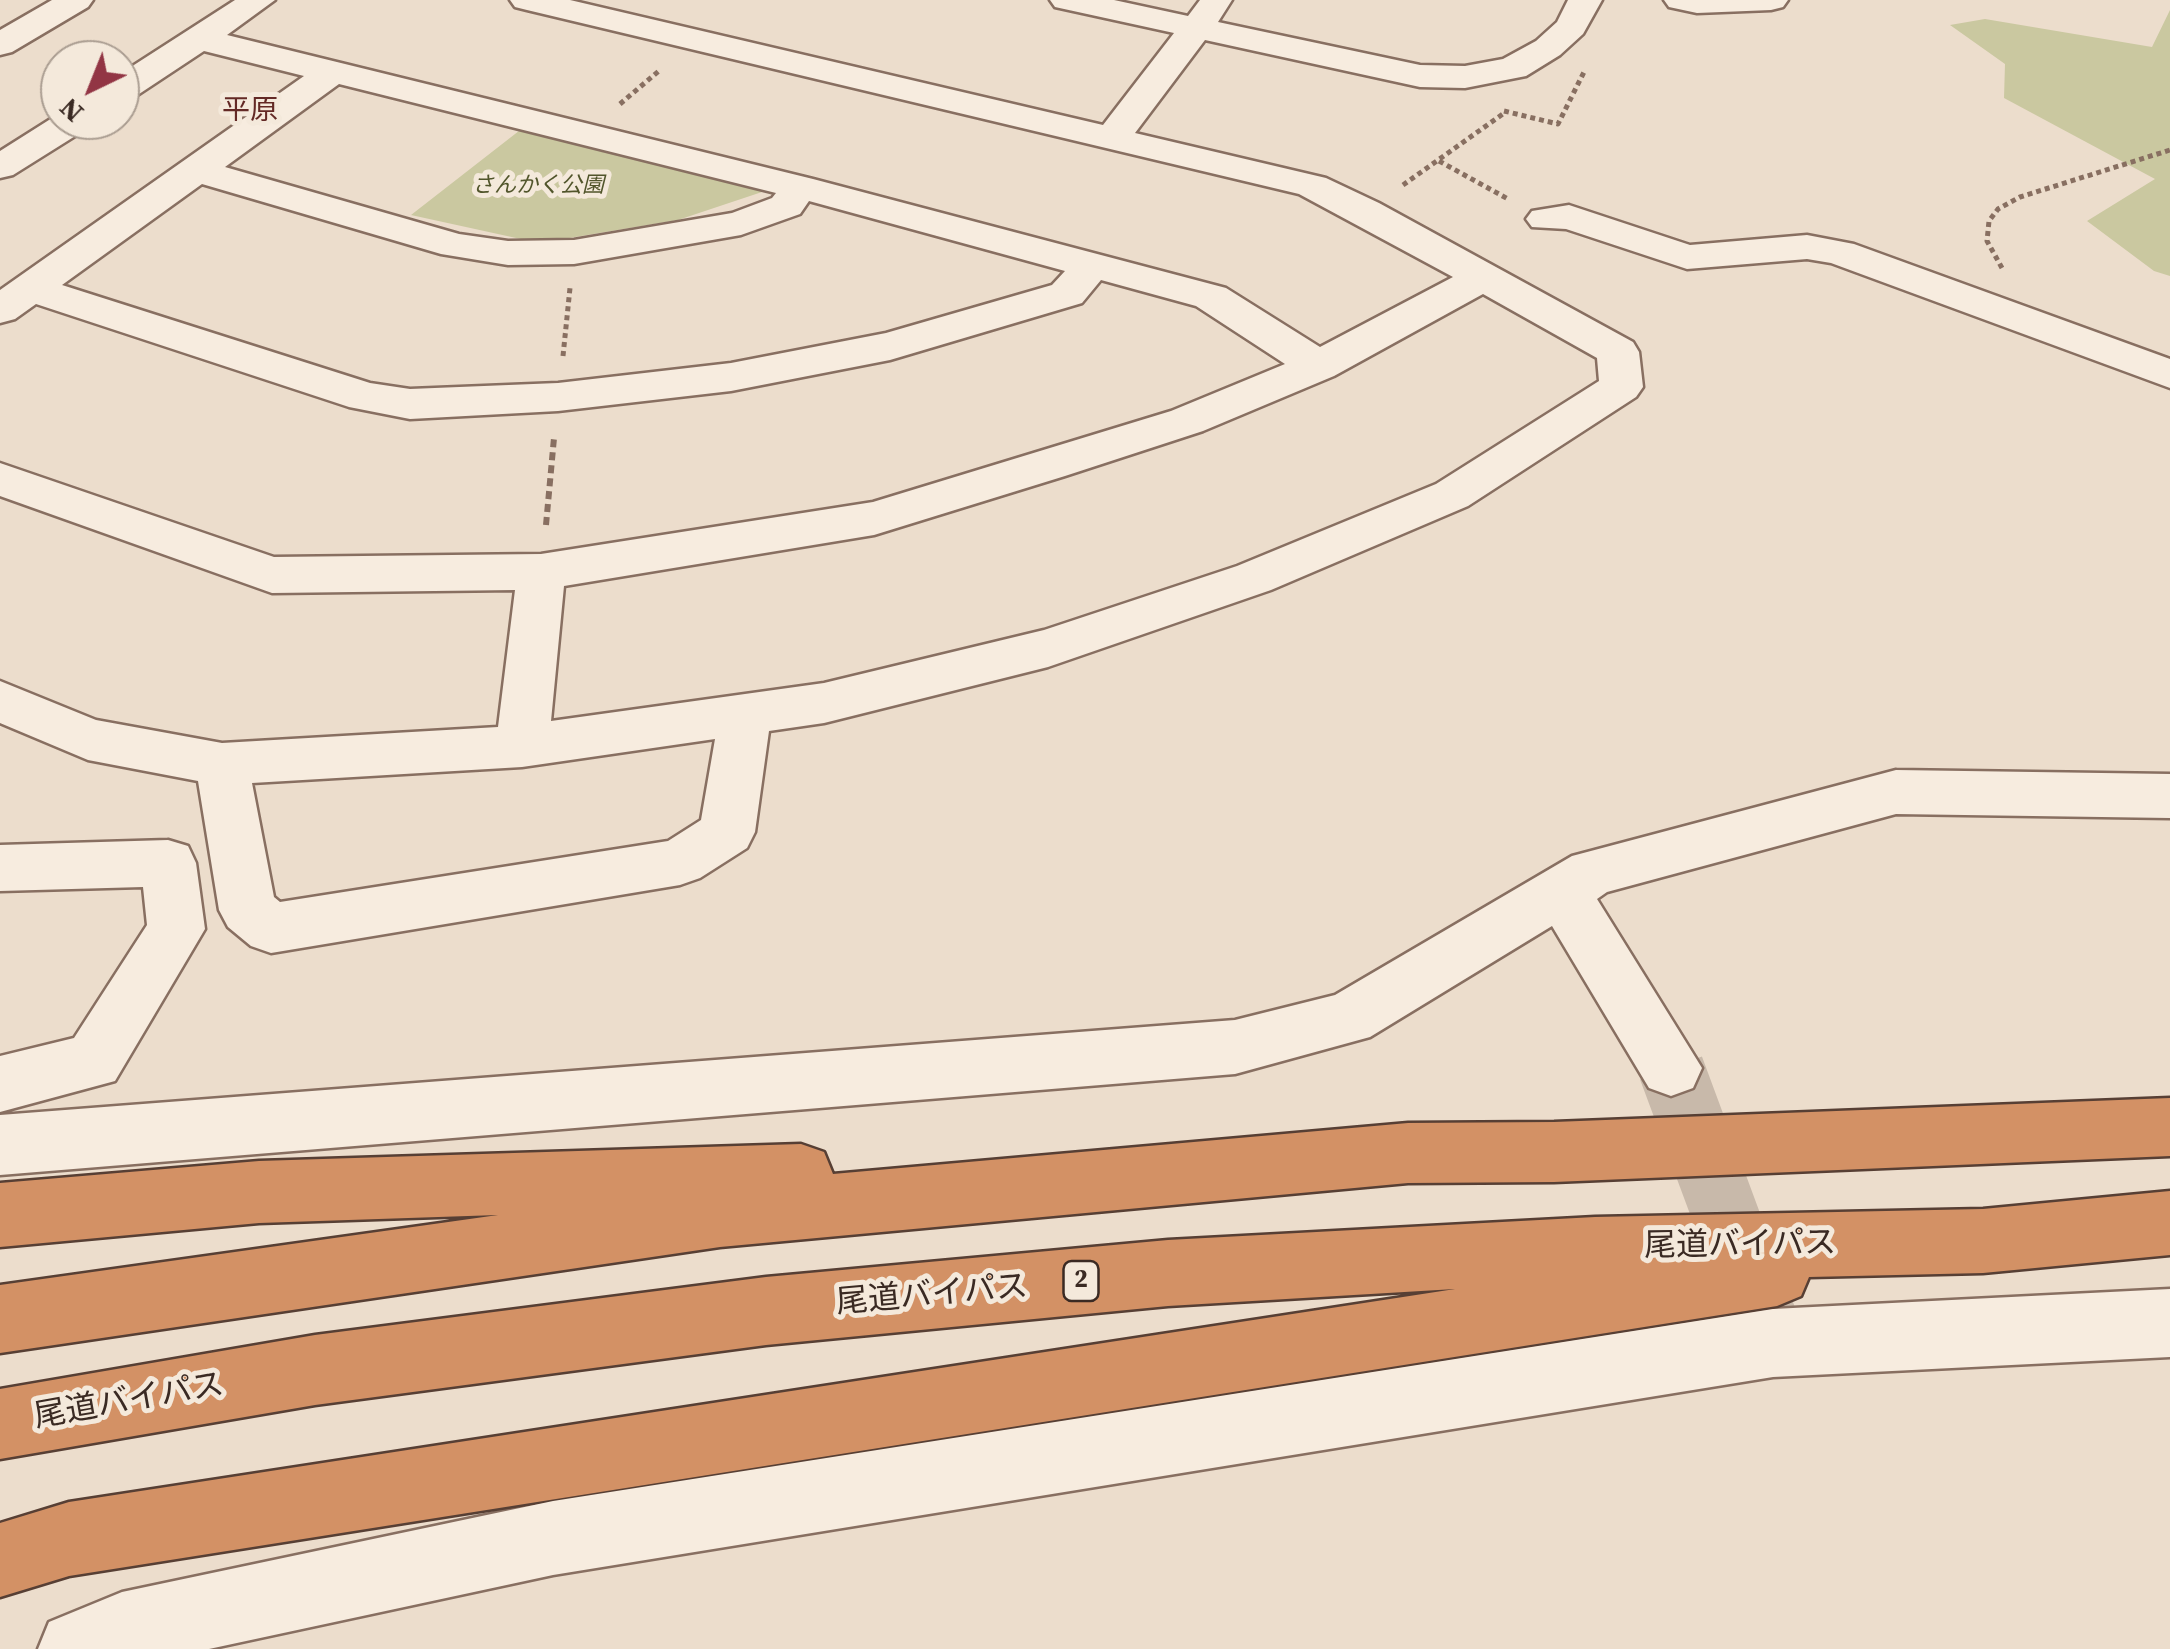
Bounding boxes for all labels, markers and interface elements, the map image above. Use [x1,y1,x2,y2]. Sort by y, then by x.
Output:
north arrow [40,40,140,140]
text: N [50,90,91,131]
district label: 平原 [222,95,278,129]
park label: さんかく公園 [472,173,604,199]
street label: 尾道バイパス [1644,1225,1836,1267]
road number: 2 [1064,1261,1098,1301]
street label: 尾道バイパス [835,1269,1029,1323]
street label: 尾道バイパス [31,1366,227,1438]

